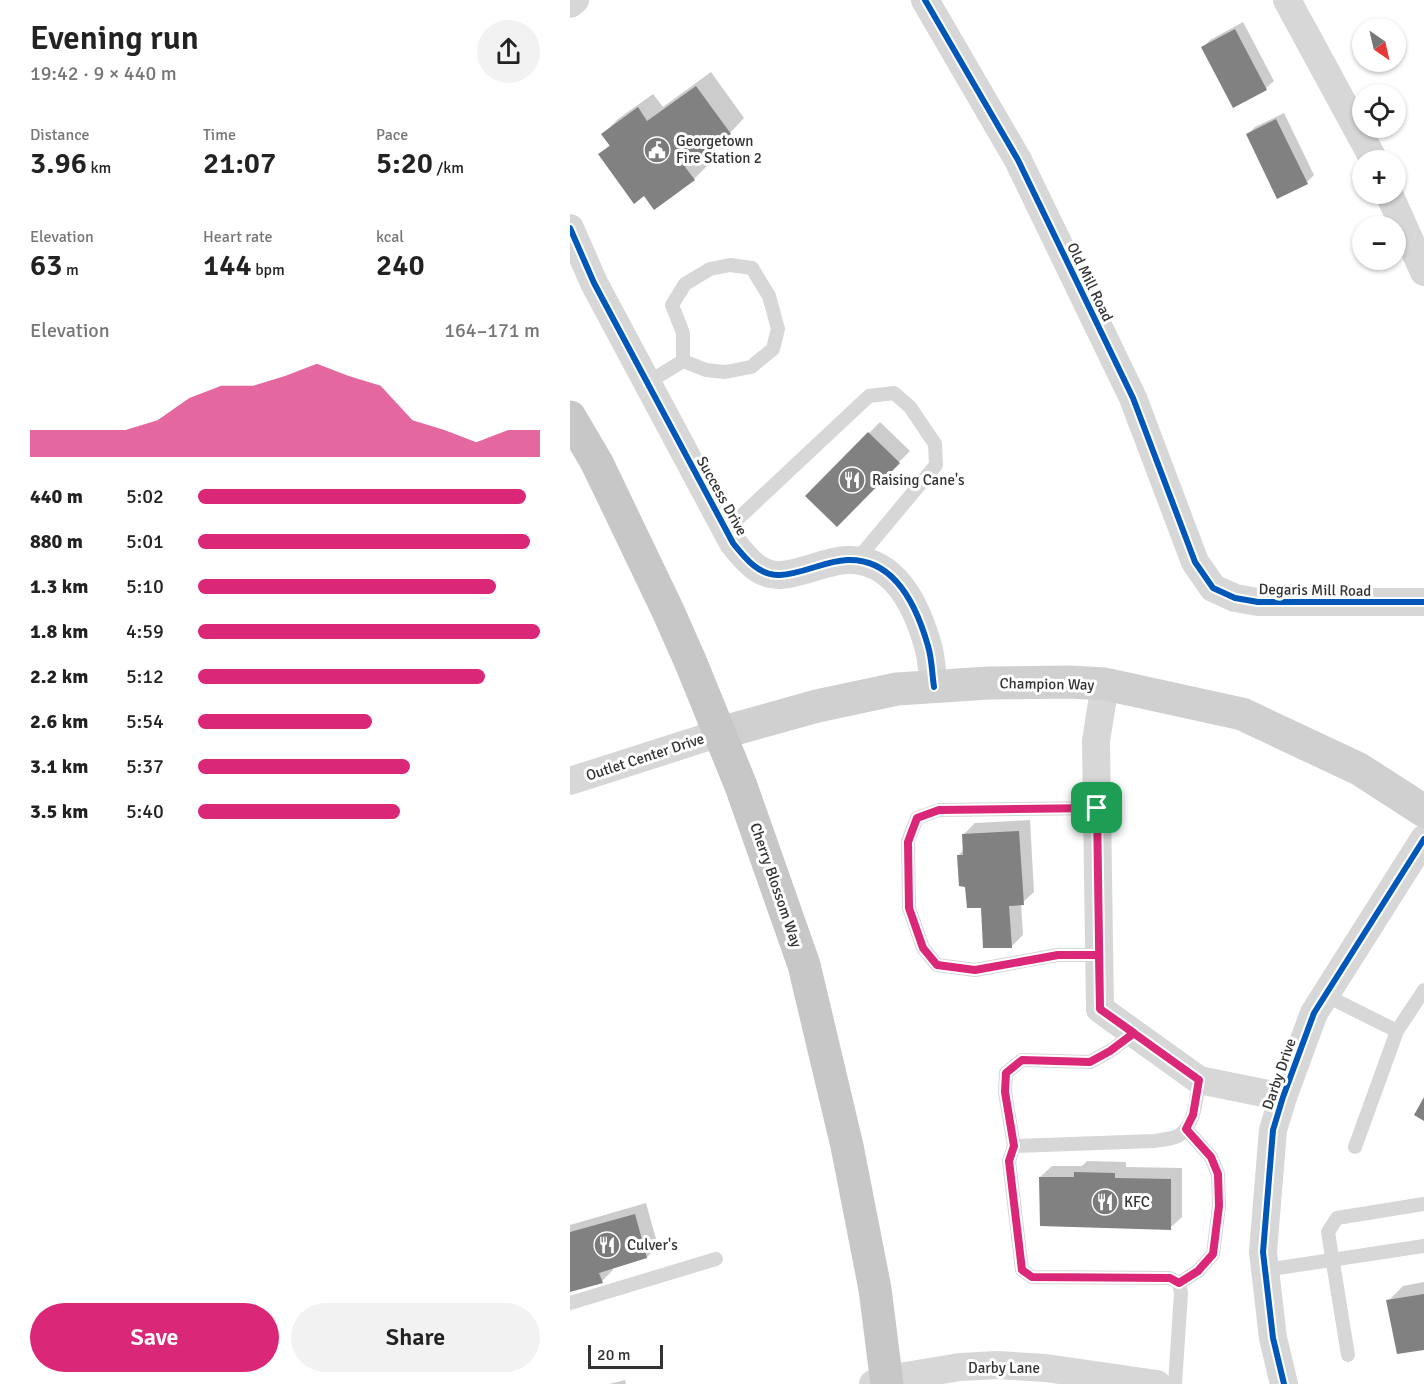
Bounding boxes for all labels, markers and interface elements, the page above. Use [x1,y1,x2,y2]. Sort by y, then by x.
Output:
text: Evening run [30,18,199,59]
north arrow [1352,18,1406,72]
map controls [1352,18,1406,270]
button: share [477,20,540,83]
text: 19:42 · 9 × 440 m [30,61,177,86]
button: locate [1352,84,1406,138]
text: Distance [30,125,90,145]
text: Time [203,125,236,145]
text: Pace [376,125,408,145]
place label: Georgetown Fire Station 2 [676,132,762,167]
public building icon: Georgetown Fire Station 2 [642,135,672,165]
text: 3.96 [30,145,87,182]
text: 21:07 [203,145,276,182]
text: 5:20 [376,145,433,182]
button: + [1352,150,1406,204]
text: km [87,158,111,178]
text: /km [433,158,464,178]
button: − [1352,216,1406,270]
text: Elevation [30,227,94,247]
text: Heart rate [203,227,272,247]
text: kcal [376,227,404,247]
street label: Old Mill Road [1063,240,1117,324]
text: 63 [30,247,62,284]
text: 144 [203,247,252,284]
text: 240 [376,247,425,284]
text: m [62,260,79,280]
text: bpm [252,260,285,280]
text: Elevation [30,318,110,343]
text: 164–171 m [444,318,540,343]
street label: Success Drive [693,453,751,539]
restaurant icon: Raising Cane's [837,465,867,495]
place label: Raising Cane's [872,471,965,489]
text: 440 m [30,484,83,509]
text: 5:02 [126,484,164,509]
text: 880 m [30,529,83,554]
text: 5:01 [126,529,164,554]
text: 1.3 km [30,574,88,599]
text: 5:10 [126,574,164,599]
street label: Degaris Mill Road [1259,580,1372,600]
text: 1.8 km [30,619,88,644]
text: 4:59 [126,619,164,644]
text: 2.2 km [30,664,88,689]
text: 5:12 [126,664,164,689]
street label: Champion Way [999,674,1095,694]
text: 2.6 km [30,709,88,734]
text: 5:54 [126,709,164,734]
street label: Outlet Center Drive [584,729,706,785]
text: 3.1 km [30,754,88,779]
text: 5:37 [126,754,164,779]
pin [1071,782,1122,833]
icon: arrive [1080,791,1113,824]
text: 3.5 km [30,799,88,824]
text: 5:40 [126,799,164,824]
street label: Cherry Blossom Way [746,820,806,950]
street label: Darby Drive [1258,1036,1300,1112]
restaurant icon: KFC [1090,1187,1120,1217]
place label: KFC [1124,1193,1150,1211]
restaurant icon: Culver's [592,1230,622,1260]
place label: Culver's [627,1236,678,1254]
button: Save [30,1303,279,1372]
button: Share [291,1303,540,1372]
scale bar [588,1342,663,1370]
text: 20 m [597,1345,631,1365]
street label: Darby Lane [968,1359,1040,1377]

